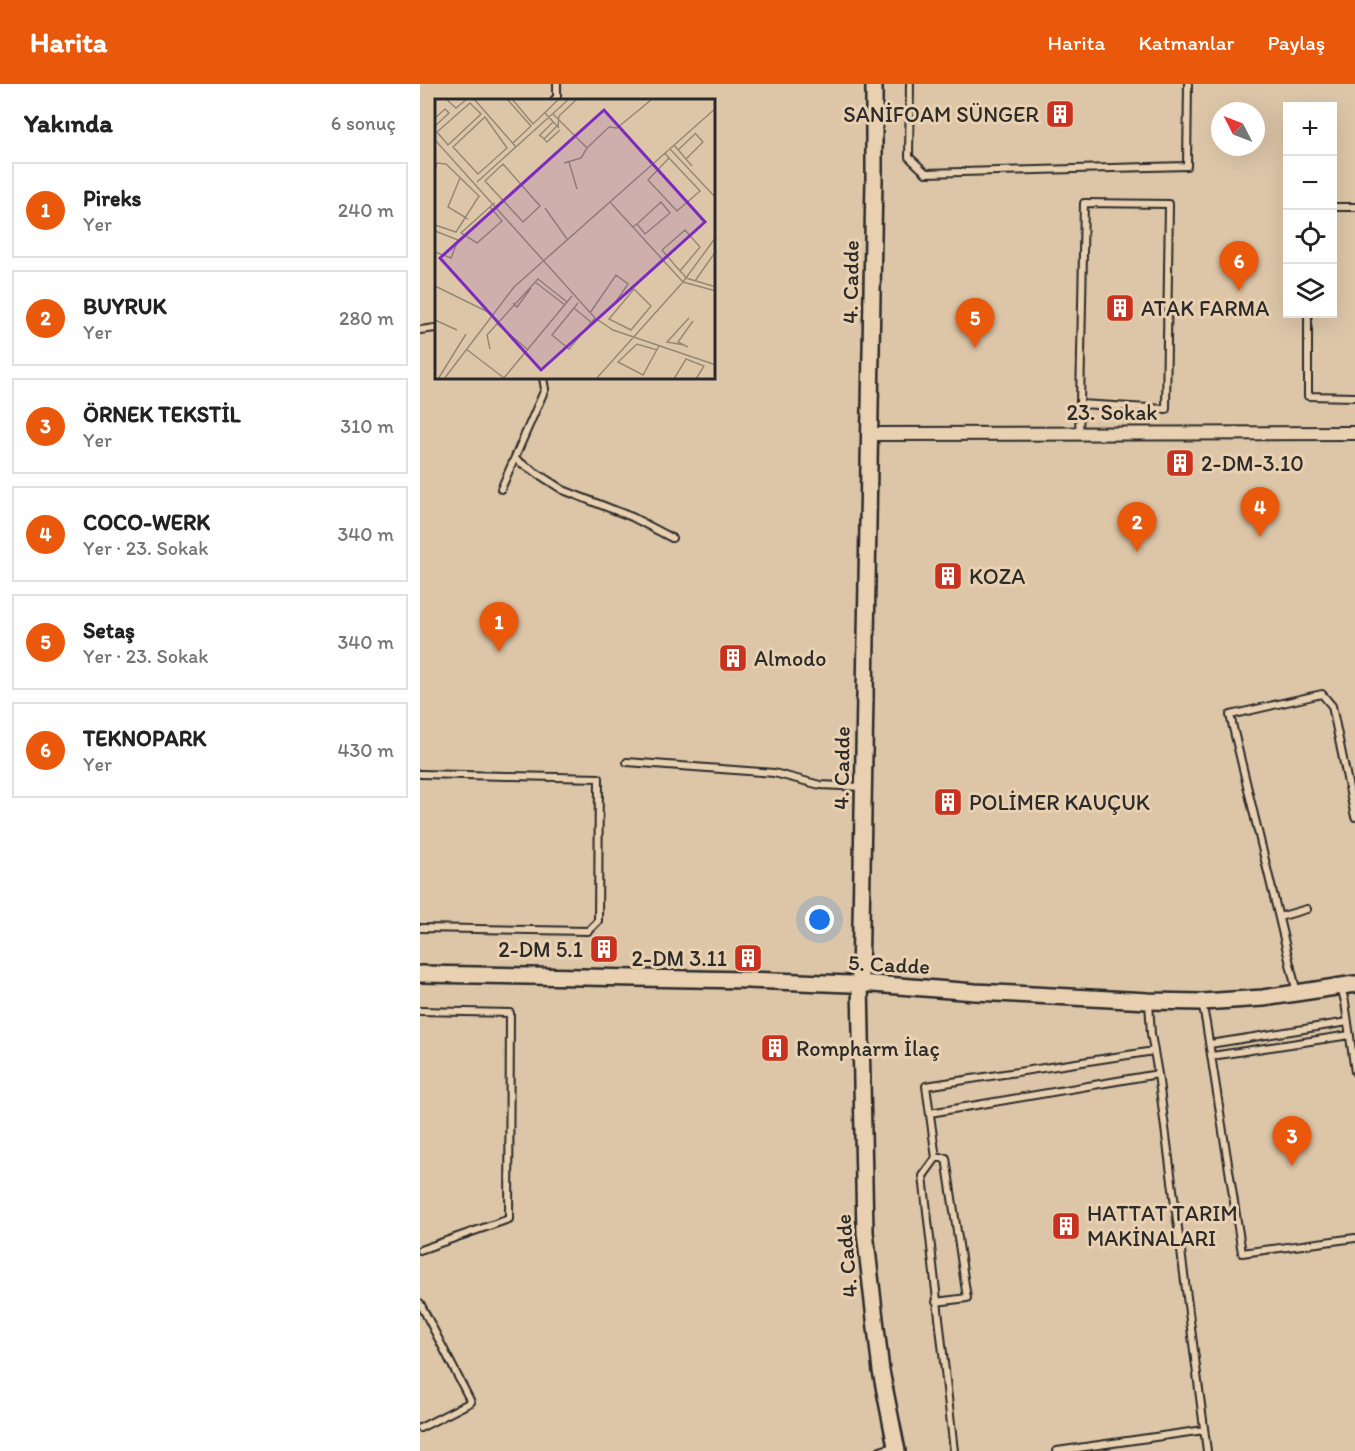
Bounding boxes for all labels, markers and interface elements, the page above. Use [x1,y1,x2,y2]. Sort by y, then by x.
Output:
text: Harita [30,25,107,59]
text: Harita [1047,30,1105,55]
text: Katmanlar [1138,30,1234,55]
text: Paylaş [1267,30,1325,55]
building icon: SANİFOAM SÜNGER [1044,98,1076,130]
inset map [435,99,716,380]
place label: SANİFOAM SÜNGER [843,101,1039,128]
north arrow [1211,102,1265,156]
map controls [1283,102,1337,318]
button: + [1283,102,1337,156]
text: Yakında [24,107,113,139]
text: 6 sonuç [331,111,396,135]
button: − [1283,156,1337,210]
text: Pireks [83,185,142,212]
text: 1 [41,198,50,222]
text: 240 m [338,198,394,222]
button: locate [1283,210,1337,264]
text: Yer [83,212,112,236]
street label: 4. Cadde [836,240,865,324]
pin: 6 [1220,242,1258,291]
button: layers [1283,264,1337,318]
building icon: ATAK FARMA [1104,292,1136,324]
text: BUYRUK [83,293,167,320]
place label: ATAK FARMA [1141,295,1269,322]
pin: 5 [956,298,994,348]
text: 2 [40,306,51,330]
text: 280 m [339,306,394,330]
text: Yer [83,320,112,344]
street label: 23. Sokak [1067,399,1157,426]
text: ÖRNEK TEKSTİL [83,401,241,428]
text: 3 [40,414,51,438]
text: 310 m [340,414,394,438]
text: Yer [83,428,112,452]
building icon: 2-DM-3.10 [1164,447,1196,479]
place label: 2-DM-3.10 [1201,450,1304,477]
pin: 4 [1240,488,1280,537]
pin: 2 [1118,502,1156,552]
text: COCO-WERK [83,509,210,536]
text: 4 [39,522,52,546]
text: 340 m [337,522,394,546]
text: Yer · 23. Sokak [83,536,208,560]
building icon: KOZA [932,560,964,592]
place label: KOZA [969,563,1025,590]
pin: 1 [480,602,518,652]
text: Setaş [83,617,135,644]
text: 5 [40,630,51,654]
text: 340 m [337,630,394,654]
building icon: Almodo [717,642,749,674]
text: Yer · 23. Sokak [83,644,208,668]
place label: Almodo [754,645,826,672]
text: TEKNOPARK [83,725,206,752]
street label: 4. Cadde [827,726,856,810]
text: 6 [40,738,51,762]
text: 430 m [337,738,394,762]
text: Yer [83,752,112,776]
building icon: POLİMER KAUÇUK [932,786,964,818]
place label: POLİMER KAUÇUK [969,789,1150,816]
your location [805,905,834,934]
building icon: 2-DM 5.1 [588,933,620,965]
place label: 2-DM 5.1 [498,936,583,963]
building icon: 2-DM 3.11 [732,942,764,974]
place label: 2-DM 3.11 [632,945,727,972]
street label: 5. Cadde [847,949,931,980]
building icon: Rompharm İlaç [759,1032,791,1064]
place label: Rompharm İlaç [796,1035,940,1062]
pin: 3 [1272,1116,1312,1166]
place label: HATTAT TARIM MAKİNALARI [1087,1200,1238,1252]
building icon: HATTAT TARIM MAKİNALARI [1050,1210,1082,1242]
street label: 4. Cadde [829,1213,864,1299]

